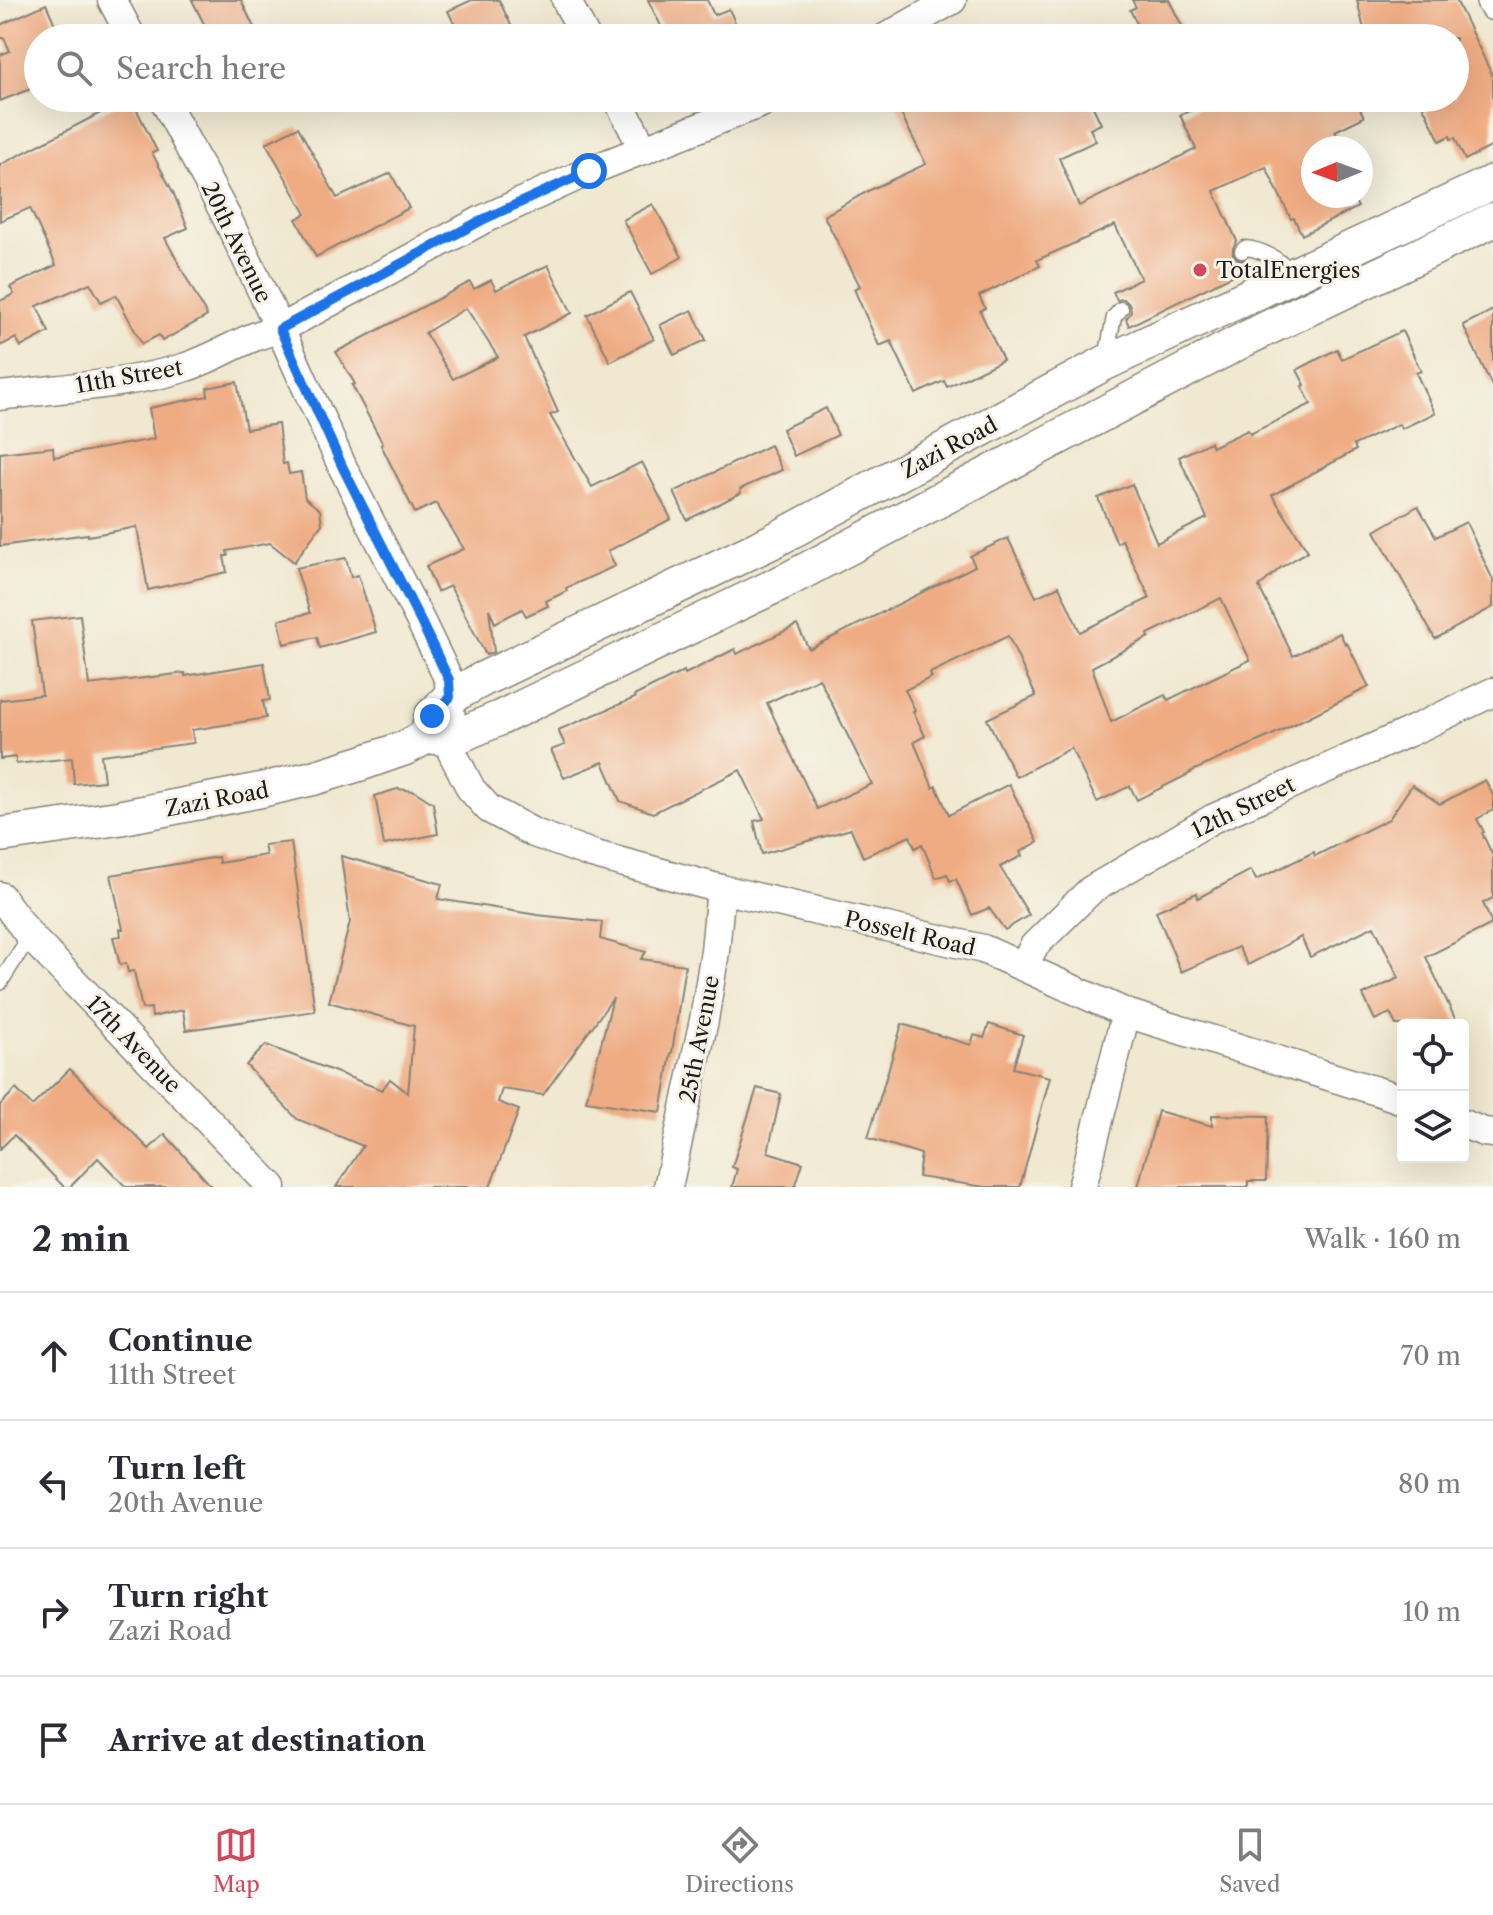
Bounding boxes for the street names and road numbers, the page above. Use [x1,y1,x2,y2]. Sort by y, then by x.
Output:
street label: 20th Avenue [196,177,277,307]
street label: 11th Street [73,354,185,399]
street label: Zazi Road [897,411,1002,484]
street label: 12th Street [1187,771,1300,844]
street label: Zazi Road [163,776,271,823]
street label: Posselt Road [842,905,978,962]
street label: 25th Avenue [674,973,725,1105]
street label: 17th Avenue [81,990,187,1099]

